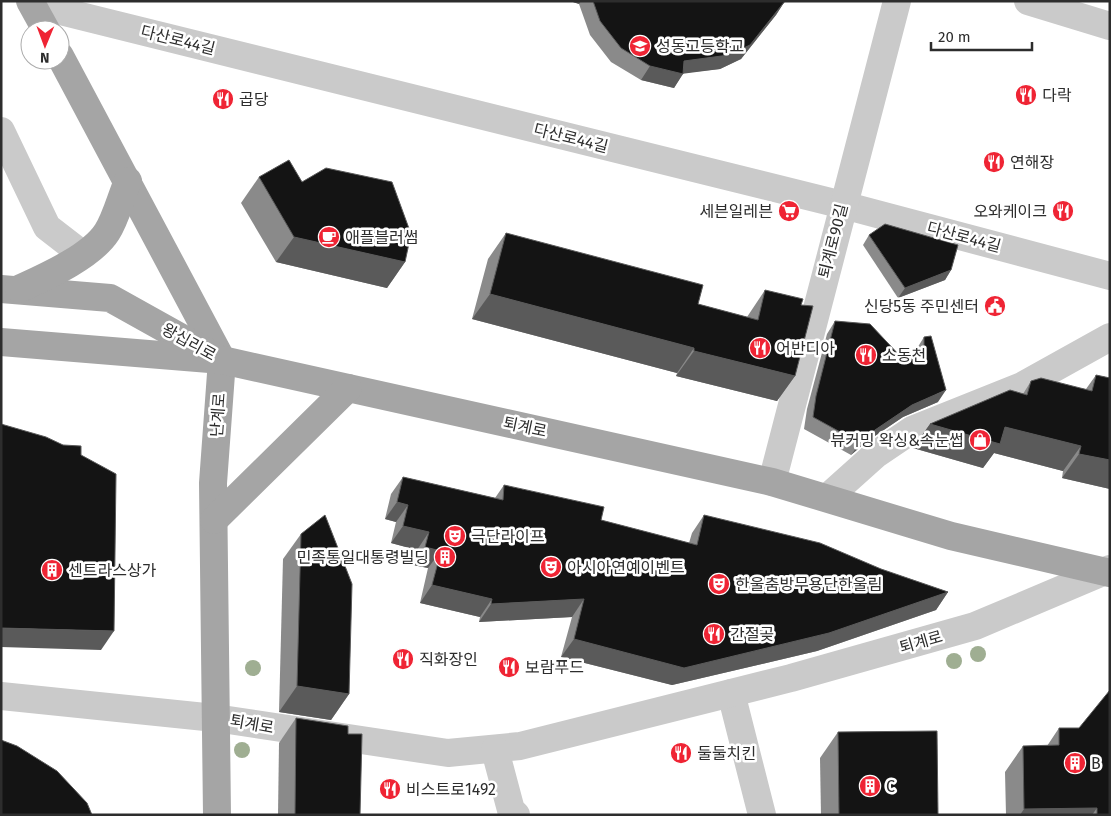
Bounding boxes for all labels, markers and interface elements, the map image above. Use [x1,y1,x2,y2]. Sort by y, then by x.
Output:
north arrow [20,20,70,70]
scale bar [931,20,1032,52]
street label: 다산로44길 [139,22,217,58]
text: 20 m [938,28,971,46]
school or university icon: 성동고등학교 [628,34,652,58]
place label: 성동고등학교 [656,37,744,56]
text: N [40,49,50,66]
restaurant icon: 다락 [1014,83,1038,107]
place label: 다락 [1042,86,1072,105]
restaurant icon: 곱당 [211,87,235,111]
place label: 곱당 [239,90,269,109]
street label: 다산로44길 [532,120,610,156]
restaurant icon: 연해장 [982,150,1006,174]
place label: 연해장 [1010,153,1054,172]
supermarket icon: 세븐일레븐 [777,199,801,223]
restaurant icon: 오와케이크 [1051,199,1075,223]
place label: 세븐일레븐 [699,202,773,221]
street label: 퇴계로90길 [815,202,851,280]
place label: 오와케이크 [973,202,1047,221]
street label: 다산로44길 [925,218,1003,256]
cafe icon: 애플블러썸 [317,225,341,249]
place label: 애플블러썸 [345,228,419,247]
public building icon: 신당5동 주민센터 [983,294,1007,318]
place label: 신당5동 주민센터 [864,297,979,316]
street label: 왕십리로 [159,319,220,365]
restaurant icon: 어반디아 [748,336,772,360]
place label: 어반디아 [776,339,835,358]
restaurant icon: 소동천 [854,343,878,367]
place label: 소동천 [882,346,926,365]
street label: 난계로 [207,392,229,438]
street label: 퇴계로 [501,413,549,441]
shop icon: 뷰커밍 왁싱&속눈썹 [968,428,992,452]
place label: 뷰커밍 왁싱&속눈썹 [830,431,964,450]
theatre icon: 극단라이프 [443,524,467,548]
place label: 극단라이프 [471,527,545,546]
building icon: 민족통일대통령빌딩 [433,545,457,569]
place label: 민족통일대통령빌딩 [297,548,429,567]
theatre icon: 아시아연예이벤트 [539,555,563,579]
building icon: 센트라스상가 [40,558,64,582]
place label: 아시아연예이벤트 [567,558,685,577]
place label: 센트라스상가 [68,561,157,580]
theatre icon: 한울춤방무용단한울림 [707,572,731,596]
place label: 한울춤방무용단한울림 [735,575,882,594]
restaurant icon: 간절곶 [702,622,726,646]
place label: 간절곶 [730,625,774,644]
street label: 퇴계로 [897,627,945,657]
restaurant icon: 직화장인 [391,647,415,671]
place label: 직화장인 [419,650,478,669]
restaurant icon: 보람푸드 [497,655,521,679]
place label: 보람푸드 [525,658,584,677]
street label: 퇴계로 [229,711,276,737]
restaurant icon: 둘둘치킨 [669,741,693,765]
place label: 둘둘치킨 [697,744,756,763]
building icon: B [1063,751,1087,775]
place label: B [1091,754,1101,773]
building icon: C [858,774,882,798]
restaurant icon: 비스트로1492 [378,777,402,801]
place label: C [886,777,895,796]
place label: 비스트로1492 [406,780,496,799]

